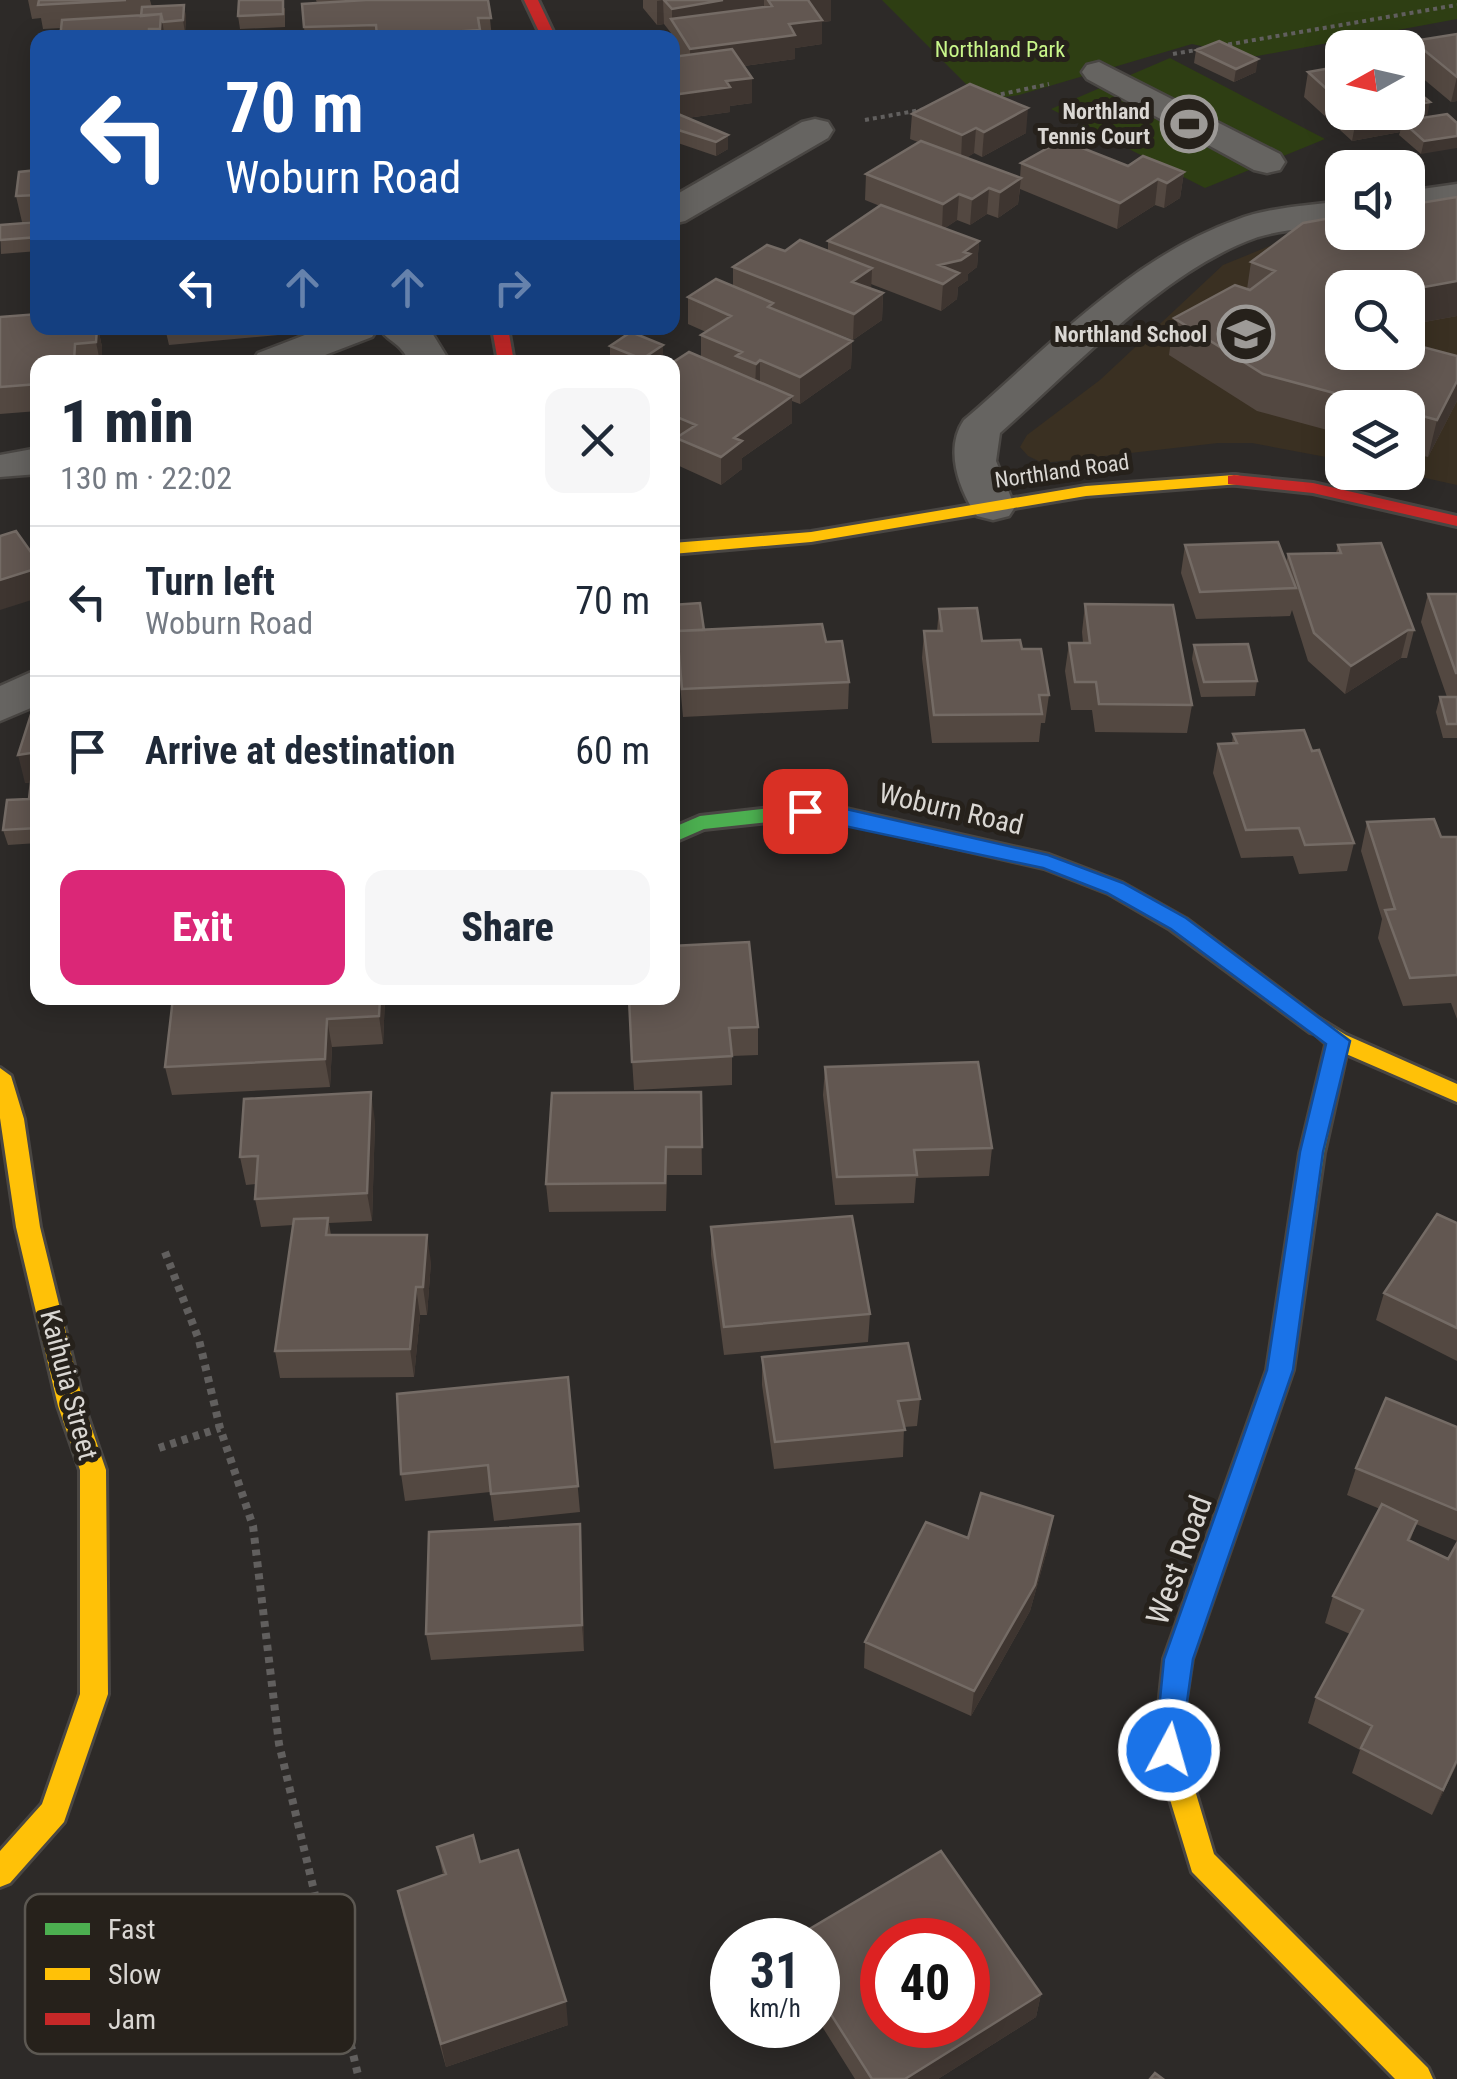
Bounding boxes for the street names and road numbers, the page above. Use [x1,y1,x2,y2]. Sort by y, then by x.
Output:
street label: Northland Road [993,449,1131,493]
street label: Woburn Road [876,776,1026,842]
street label: Kaihuia Street [33,1306,105,1464]
street label: West Road [1138,1490,1220,1630]

